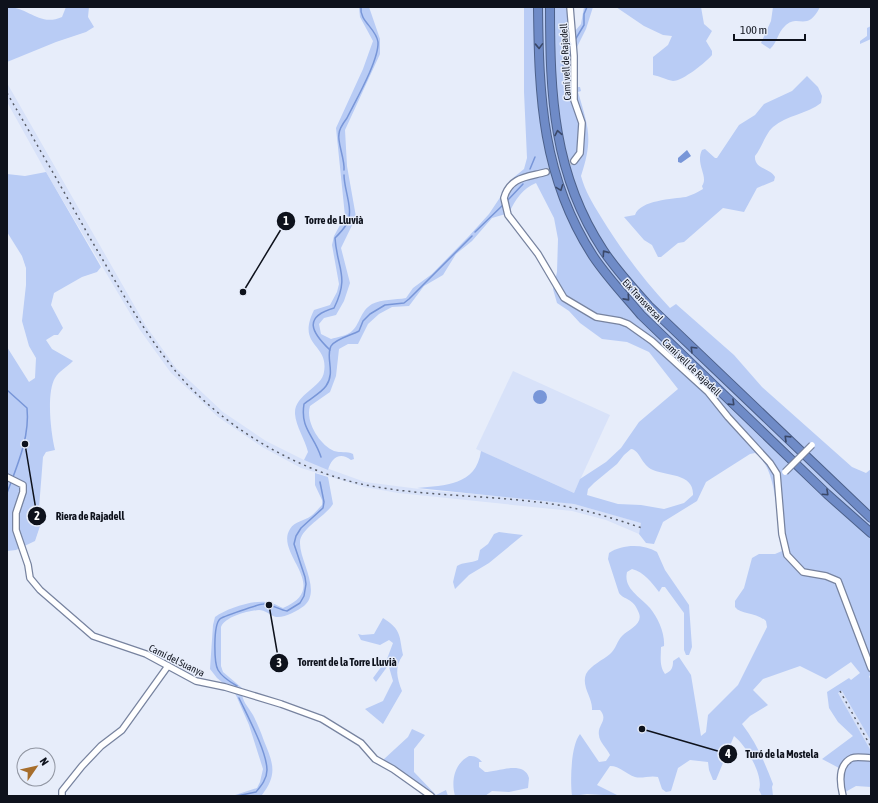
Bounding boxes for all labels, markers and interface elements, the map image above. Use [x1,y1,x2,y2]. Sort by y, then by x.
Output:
scale bar [734,16,805,42]
street label: Camí vell de Rajadell [558,23,573,101]
text: 100 m [740,23,767,37]
one-way arrow [535,43,543,49]
one-way arrow [554,130,562,136]
one-way arrow [556,184,564,191]
callout: Torre de Lluvià [276,209,371,232]
text: 1 [283,214,289,228]
text: Torre de Lluvià [305,214,363,226]
one-way arrow [602,250,610,257]
street label: Eix Transversal [620,277,665,324]
one-way arrow [622,293,629,301]
street label: Camí vell de Rajadell [660,337,723,398]
one-way arrow [690,346,698,354]
one-way arrow [727,398,735,406]
one-way arrow [784,436,792,443]
one-way arrow [821,488,828,495]
callout: Riera de Rajadell [27,504,132,527]
text: 2 [34,509,40,523]
text: Riera de Rajadell [56,510,125,522]
street label: Camí del Suanya [147,642,207,679]
callout: Torrent de la Torre Lluvià [269,651,404,674]
text: 3 [276,656,282,670]
text: Torrent de la Torre Lluvià [297,656,397,668]
callout: Turó de la Mostela [718,742,827,765]
north arrow [16,747,56,787]
text: 4 [724,747,731,761]
text: Turó de la Mostela [745,748,819,760]
text: N [37,755,51,767]

